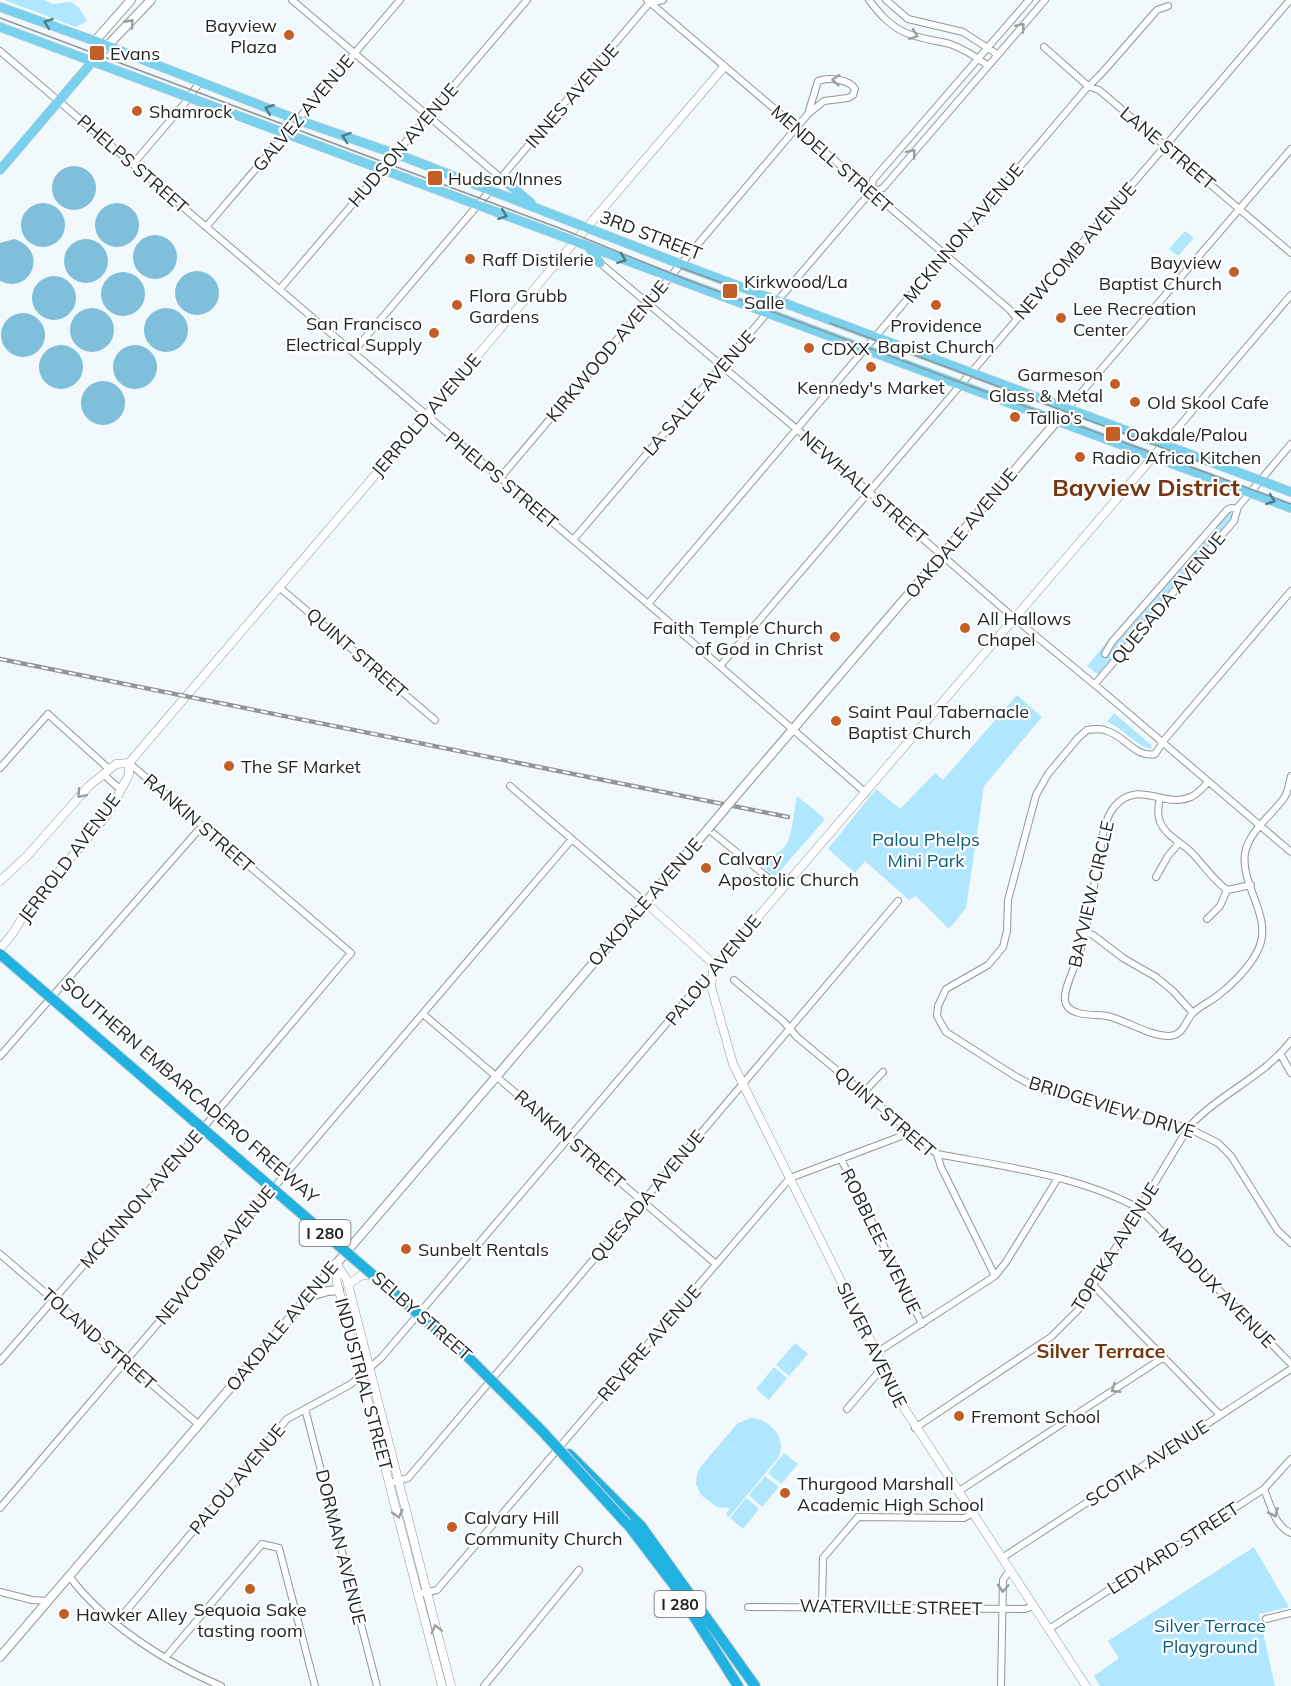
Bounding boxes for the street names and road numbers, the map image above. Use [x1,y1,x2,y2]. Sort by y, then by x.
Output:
street label: INNES AVENUE [521,39,623,153]
street label: GALVEZ AVENUE [247,50,359,176]
street label: HUDSON AVENUE [343,79,463,211]
street label: MENDELL STREET [766,100,898,218]
street label: LANE STREET [1116,101,1220,195]
street label: PHELPS STREET [73,110,193,219]
street label: MCKINNON AVENUE [898,158,1028,308]
street label: NEWCOMB AVENUE [1009,178,1141,324]
street label: 3RD STREET [597,205,705,265]
street label: KIRKWOOD AVENUE [541,275,673,427]
street label: LA SALLE AVENUE [638,325,760,461]
street label: JERROLD AVENUE [366,349,486,481]
street label: NEWHALL STREET [796,425,933,549]
street label: PHELPS STREET [441,426,563,534]
street label: OAKDALE AVENUE [900,463,1022,603]
street label: QUESADA AVENUE [1106,527,1230,669]
street label: QUINT STREET [302,603,412,703]
street label: RANKIN STREET [139,769,259,877]
street label: JERROLD AVENUE [13,789,125,927]
street label: BAYVIEW CIRCLE [1063,818,1119,970]
street label: OAKDALE AVENUE [583,833,707,971]
street label: PALOU AVENUE [660,910,766,1030]
street label: SOUTHERN EMBARCADERO FREEWAY [57,972,324,1209]
street label: QUINT STREET [830,1062,940,1162]
street label: BRIDGEVIEW DRIVE [1026,1071,1198,1143]
street label: RANKIN STREET [510,1085,630,1193]
street label: MCKINNON AVENUE [75,1125,207,1273]
street label: QUESADA AVENUE [585,1125,709,1267]
street label: ROBBLEE AVENUE [836,1165,926,1317]
street label: TOPEKA AVENUE [1066,1178,1164,1316]
street label: NEWCOMB AVENUE [150,1181,280,1329]
road number: I 280 [300,1220,350,1246]
street label: MADDUX AVENUE [1154,1223,1280,1353]
street label: OAKDALE AVENUE [221,1256,343,1396]
street label: SELBY STREET [367,1266,477,1366]
street label: SILVER AVENUE [832,1278,912,1412]
street label: REVERE AVENUE [592,1280,706,1406]
street label: TOLAND STREET [37,1283,161,1395]
street label: INDUSTRIAL STREET [330,1295,398,1473]
street label: SCOTIA AVENUE [1081,1415,1213,1511]
street label: PALOU AVENUE [184,1419,290,1539]
street label: DORMAN AVENUE [311,1467,371,1627]
street label: LEDYARD STREET [1103,1497,1243,1599]
road number: I 280 [654,1591,706,1617]
street label: WATERVILLE STREET [799,1594,983,1620]

